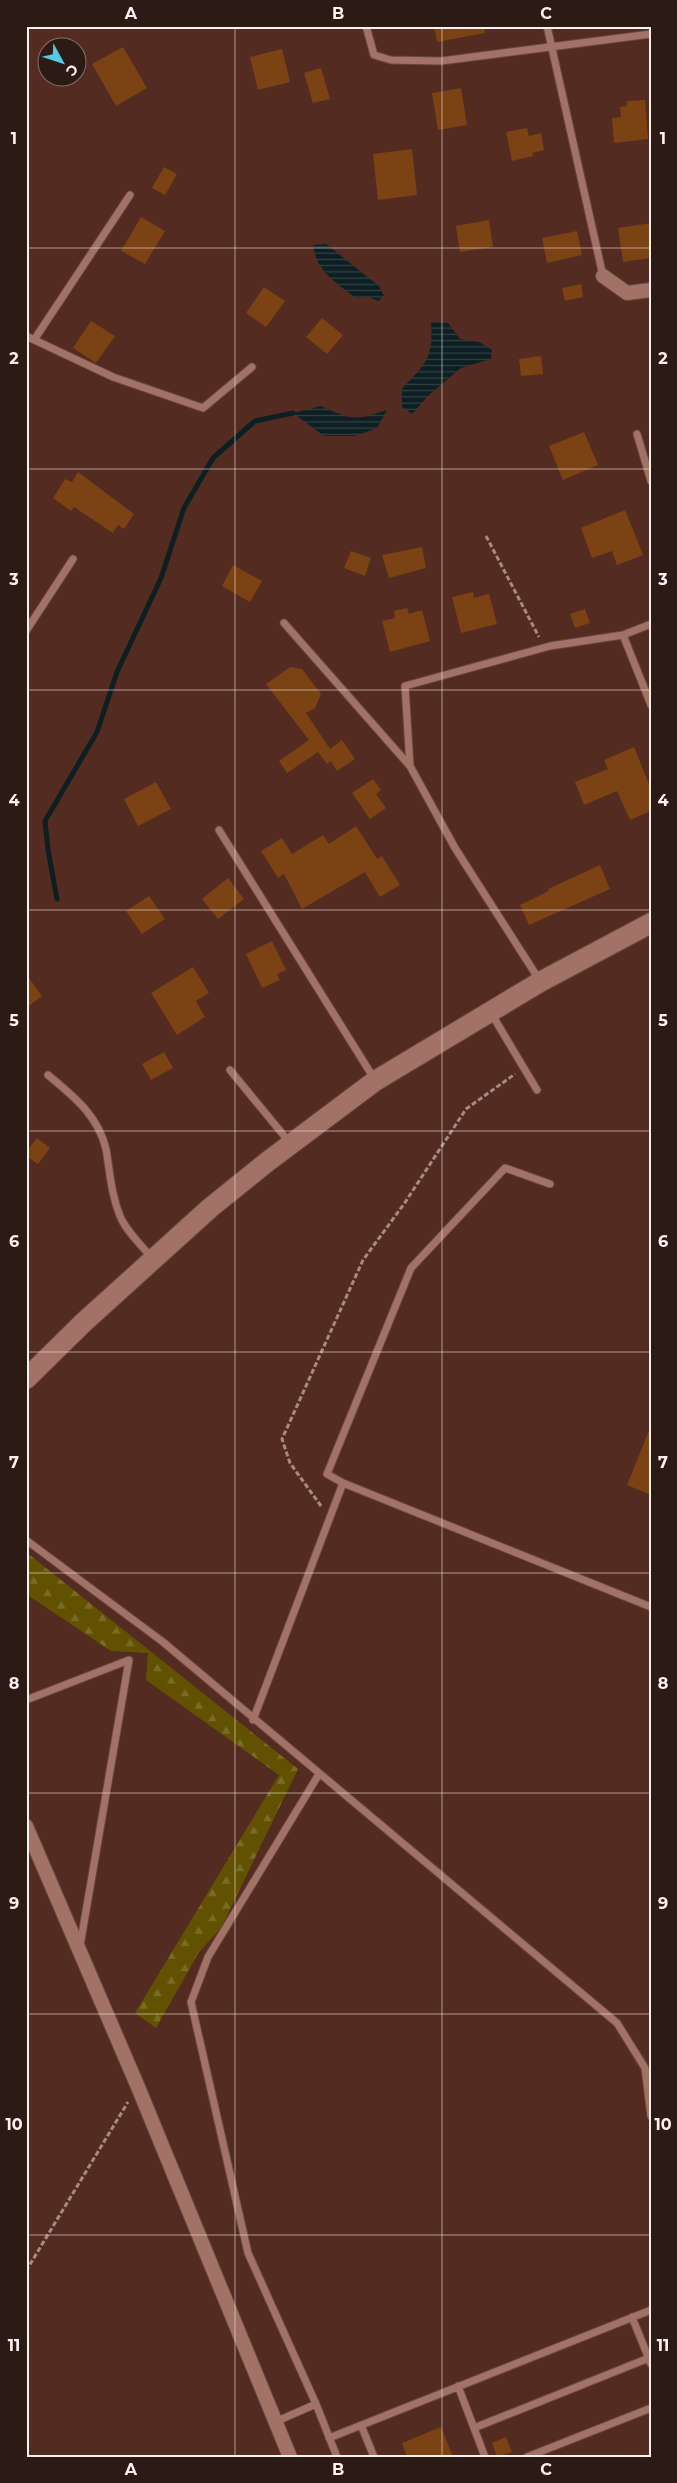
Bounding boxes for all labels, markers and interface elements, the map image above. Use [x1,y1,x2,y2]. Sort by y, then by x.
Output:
text: A [124,4,138,23]
text: B [332,4,344,23]
text: C [540,4,552,23]
north arrow [38,38,88,88]
text: С [62,61,82,80]
text: 1 [11,129,17,148]
text: 1 [660,129,666,148]
text: 2 [9,349,19,368]
text: 2 [658,349,668,368]
text: 3 [8,570,19,589]
text: 3 [657,570,668,589]
text: 4 [8,791,20,810]
text: 4 [657,791,669,810]
text: 5 [9,1011,19,1030]
text: 5 [658,1011,668,1030]
text: 6 [9,1232,19,1251]
text: 6 [658,1232,668,1251]
text: 7 [9,1453,19,1472]
text: 7 [658,1453,668,1472]
text: 8 [9,1674,19,1693]
text: 8 [658,1674,668,1693]
text: 9 [9,1894,19,1913]
text: 9 [658,1894,668,1913]
text: 10 [5,2115,23,2134]
text: 10 [654,2115,672,2134]
text: 11 [8,2336,20,2355]
text: 11 [657,2336,669,2355]
text: A [124,2460,138,2479]
text: B [332,2460,344,2479]
text: C [540,2460,552,2479]

